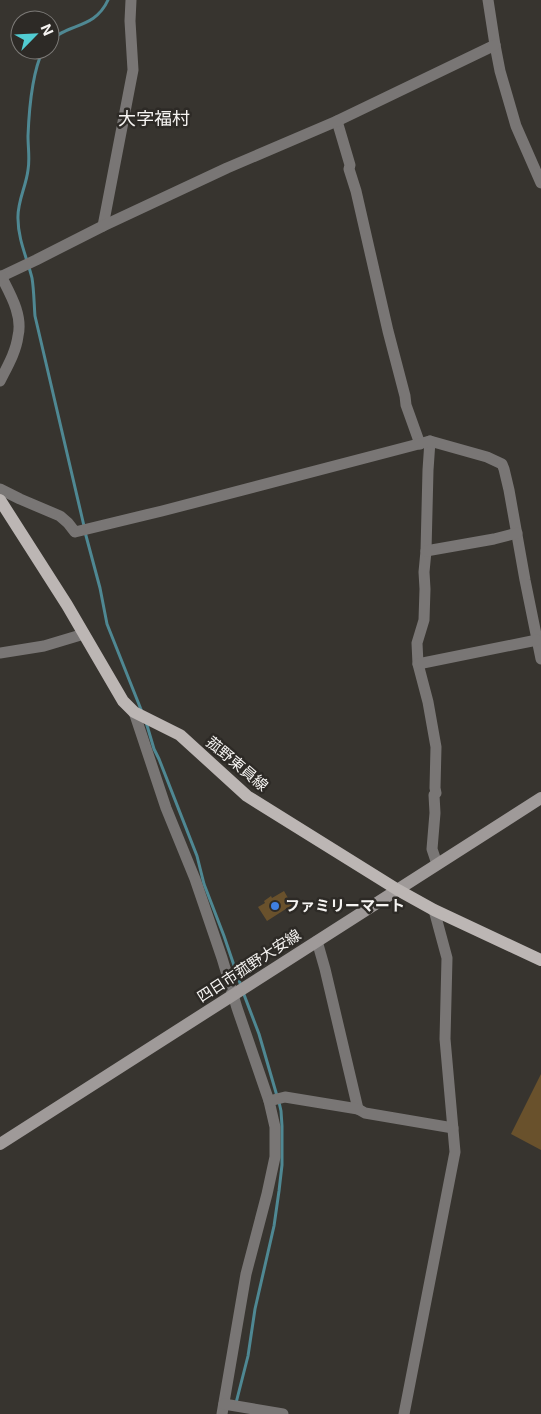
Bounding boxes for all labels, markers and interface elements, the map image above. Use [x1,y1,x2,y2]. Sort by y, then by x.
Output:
north arrow [10,10,60,60]
text: N [37,21,57,38]
district label: 大字福村 [118,108,190,129]
street label: 菰野東員線 [202,732,272,795]
place label: ファミリーマート [285,896,405,915]
marker: ファミリーマート [269,900,281,912]
street label: 四日市菰野大安線 [193,925,304,1006]

